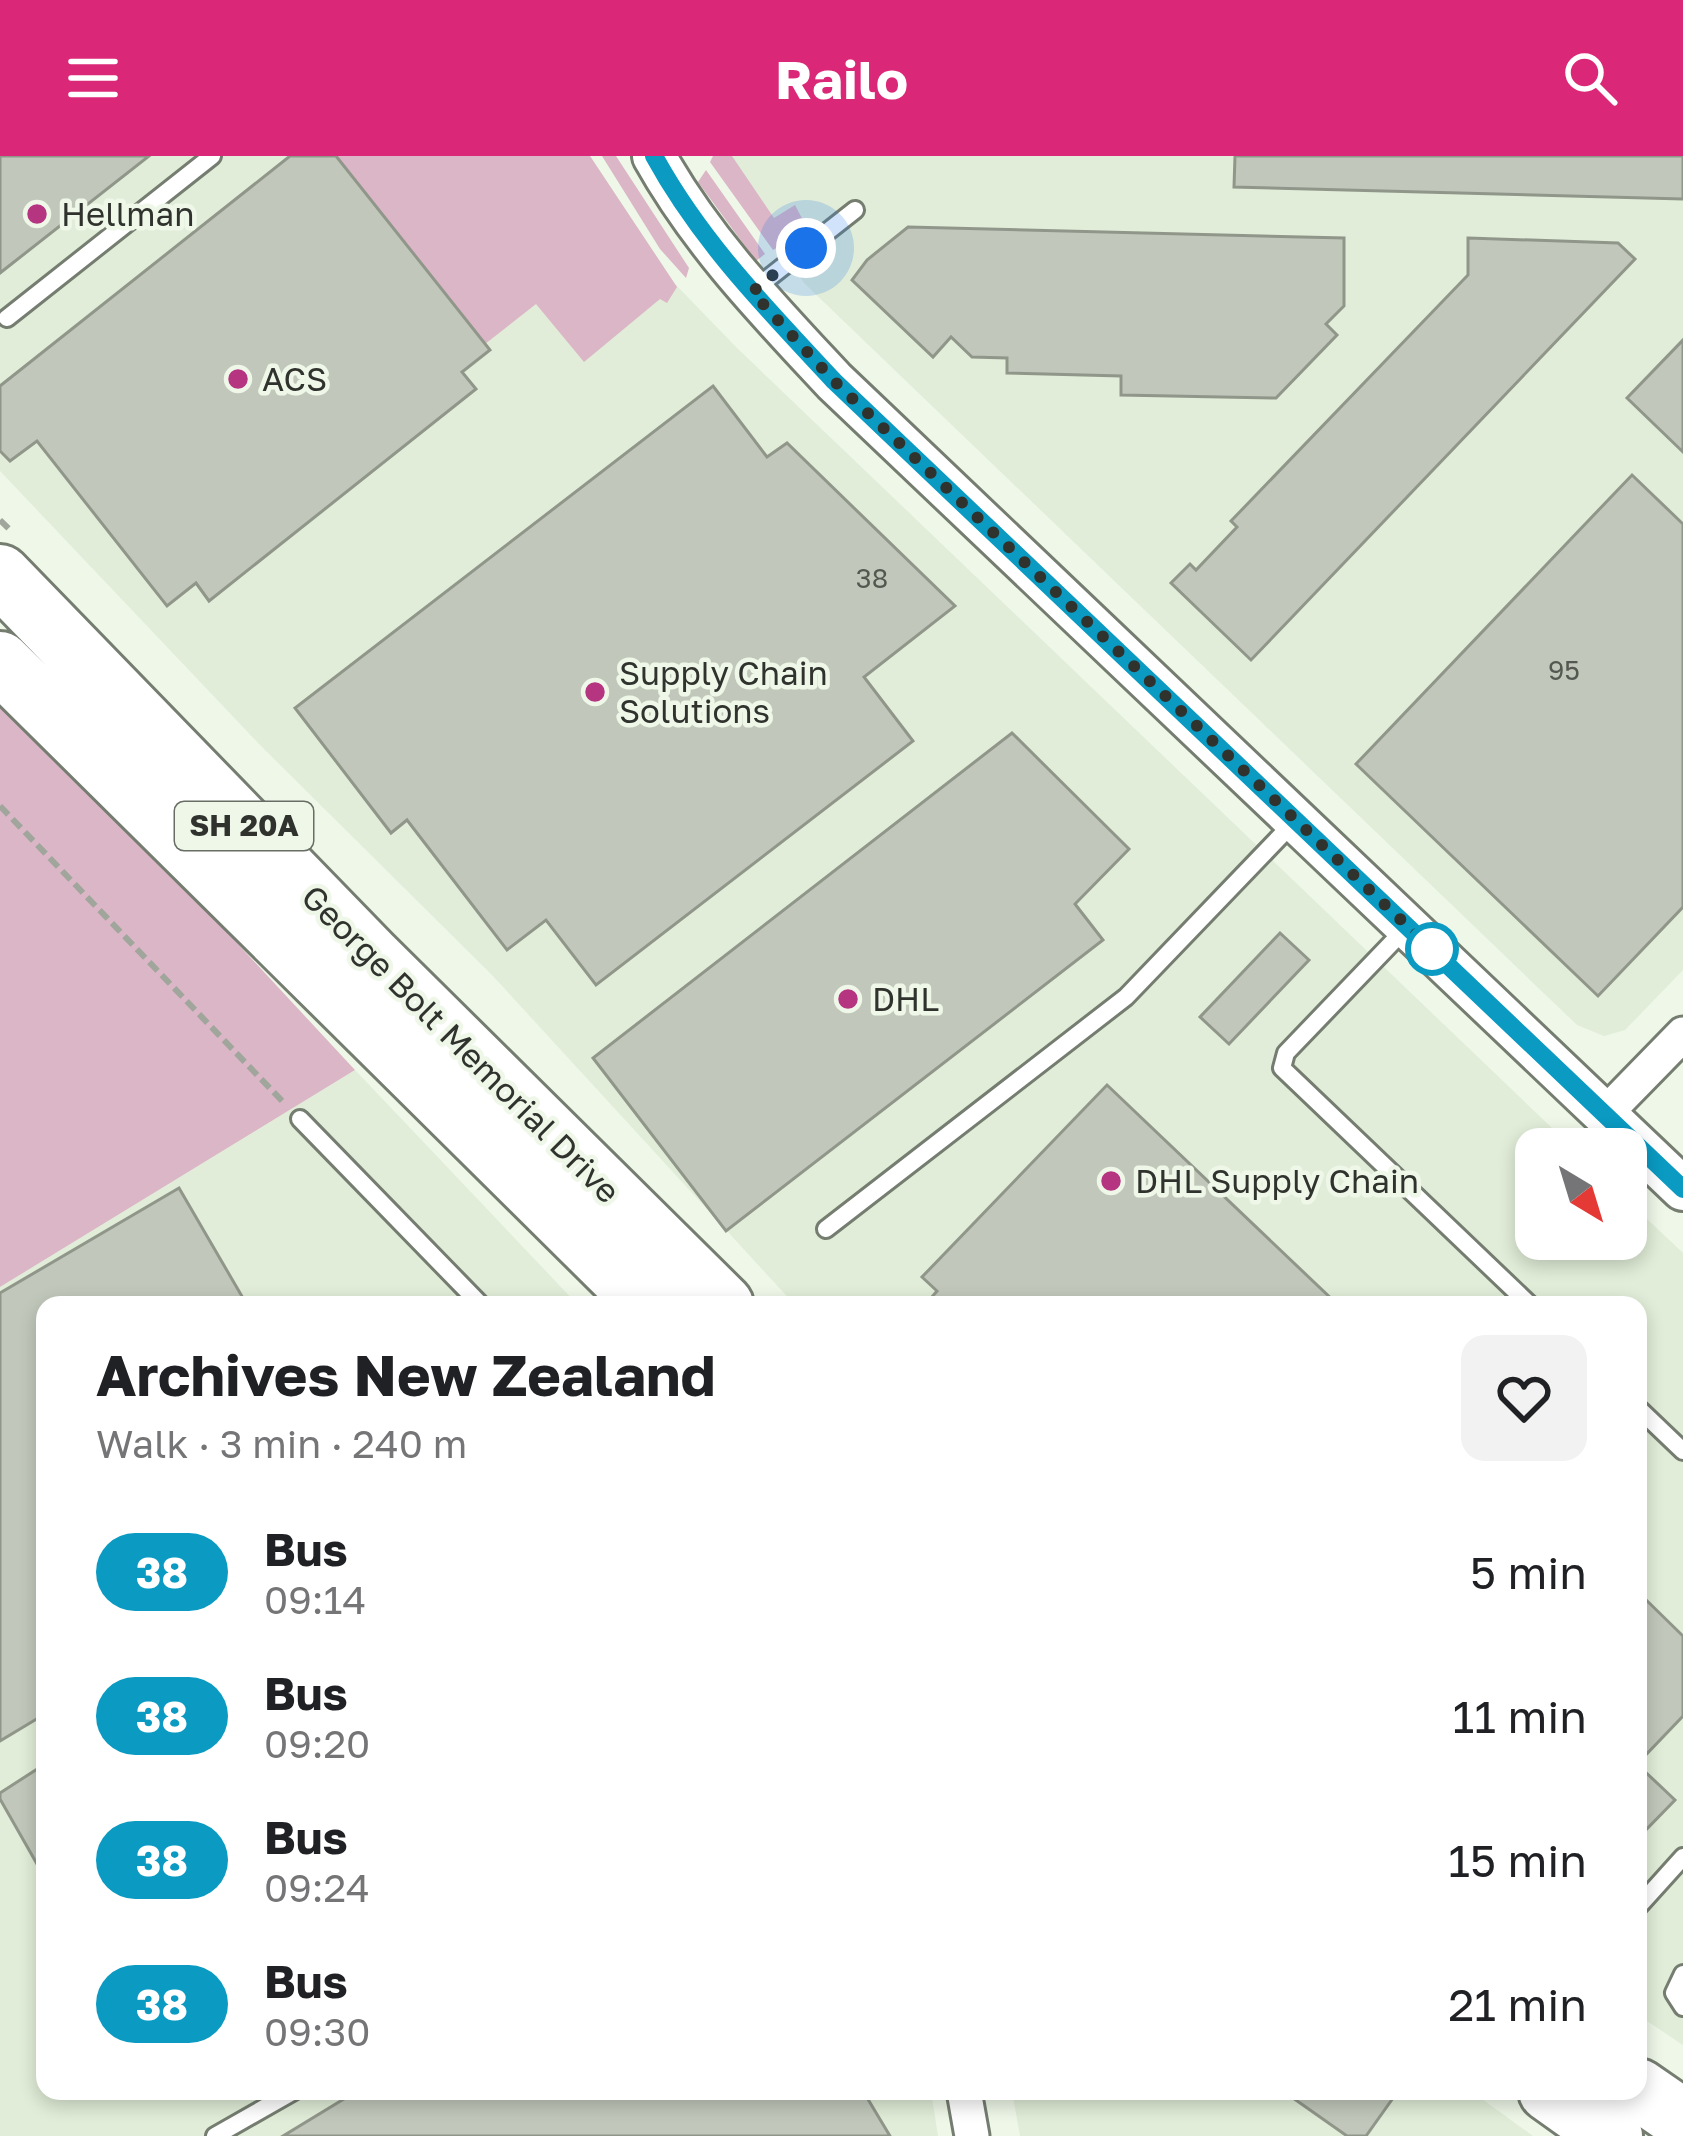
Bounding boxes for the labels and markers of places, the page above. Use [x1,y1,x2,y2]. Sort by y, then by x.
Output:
place label: Hellman [61,194,195,233]
marker: Hellman [24,201,50,227]
place label: ACS [262,359,327,398]
marker: ACS [225,366,251,392]
place label: Supply Chain Solutions [619,653,828,730]
marker: Supply Chain Solutions [582,679,608,705]
unlabelled marker [1407,924,1457,974]
place label: DHL [872,979,939,1018]
marker: DHL [835,986,861,1012]
place label: DHL Supply Chain [1135,1161,1419,1200]
marker: DHL Supply Chain [1098,1168,1124,1194]

